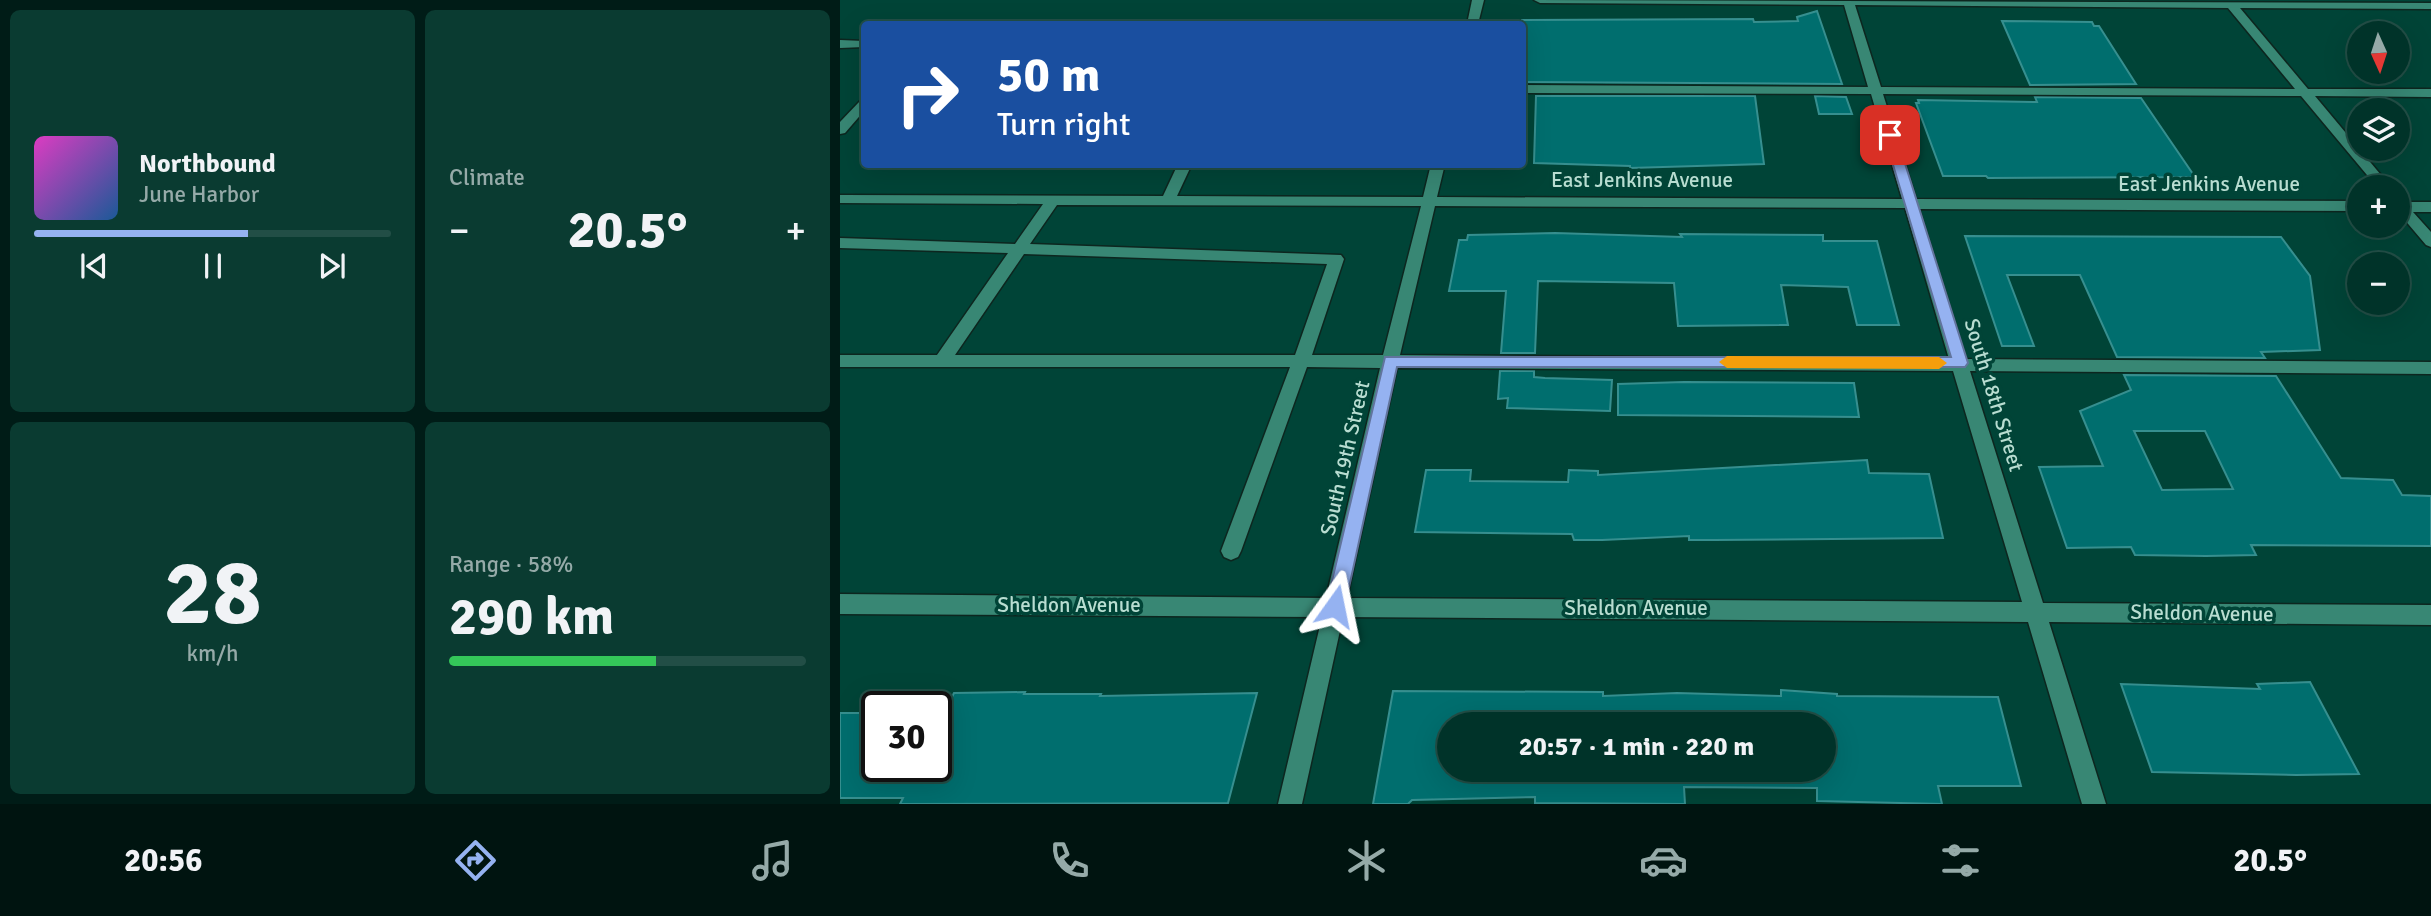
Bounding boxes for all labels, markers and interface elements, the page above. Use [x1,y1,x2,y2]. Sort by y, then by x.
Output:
north arrow [2347,21,2410,84]
map controls [2347,21,2410,315]
text: 50 m [997,45,1100,105]
icon: right [882,49,973,140]
button: layers [2347,98,2410,161]
text: Turn right [997,105,1130,144]
pin [1860,105,1920,165]
icon: arrive [1871,116,1909,154]
text: Northbound [139,148,276,180]
text: Climate [449,163,525,192]
street label: East Jenkins Avenue [1551,167,1733,193]
street label: East Jenkins Avenue [2118,171,2300,197]
button: + [2347,175,2410,238]
text: June Harbor [139,180,259,209]
text: 20.5° [568,198,687,262]
text: − [449,207,470,254]
text: + [785,207,806,254]
icon: previous [75,247,113,285]
icon: pause [194,247,232,285]
icon: next [313,247,351,285]
button: − [2347,252,2410,315]
street label: South 18th Street [1958,316,2030,474]
street label: South 19th Street [1315,378,1375,538]
text: 28 [163,537,262,650]
text: Range · 58% [449,550,573,579]
position arrow [1298,569,1372,643]
text: 290 km [449,585,614,649]
street label: Sheldon Avenue [997,592,1141,618]
street label: Sheldon Avenue [1564,595,1708,621]
street label: Sheldon Avenue [2130,599,2274,627]
text: km/h [186,639,239,668]
speed limit sign: 30 [861,691,952,782]
text: 20:57 · 1 min · 220 m [1519,731,1754,763]
icon: directions [451,836,500,885]
icon: music [748,836,797,885]
icon: phone [1045,836,1094,885]
icon: climate [1342,836,1391,885]
icon: car [1639,836,1688,885]
icon: filters [1936,836,1985,885]
text: 20:56 [124,841,203,880]
text: 20.5° [2233,841,2307,880]

